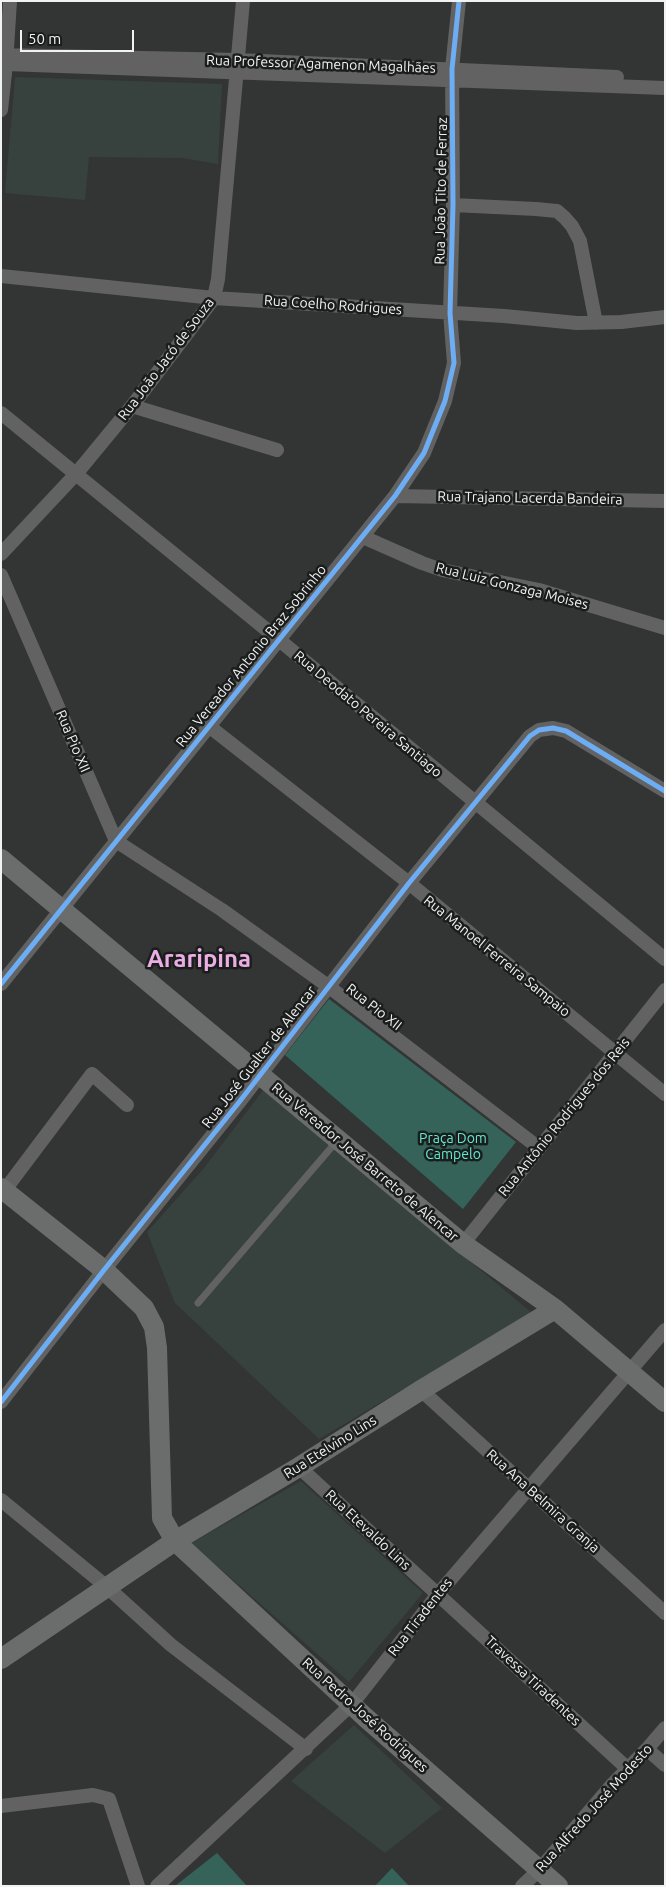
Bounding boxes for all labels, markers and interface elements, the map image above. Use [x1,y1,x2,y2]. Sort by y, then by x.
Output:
scale bar [22,20,136,52]
text: 50 m [28,30,61,47]
street label: Rua Professor Agamenon Magalhães [206,52,436,76]
street label: Rua João Tito de Ferraz [431,117,451,265]
street label: Rua Coelho Rodrigues [263,292,403,318]
street label: Rua João Jacó de Souza [114,294,218,424]
street label: Rua Trajano Lacerda Bandeira [437,488,623,508]
street label: Rua Luiz Gonzaga Moises [434,559,590,613]
street label: Rua Vereador Antonio Braz Sobrinho [172,562,330,750]
street label: Rua Deodato Pereira Santiago [291,647,445,781]
street label: Rua Pio XII [52,707,94,775]
street label: Rua Manoel Ferreira Sampaio [420,892,574,1020]
district label: Araripina [147,945,251,973]
street label: Rua Pio XII [343,980,405,1034]
street label: Rua José Gualter de Alencar [198,983,320,1131]
street label: Rua Antônio Rodrigues dos Reis [495,1034,633,1200]
street label: Rua Vereador José Barreto de Alencar [268,1079,462,1245]
park label: Praça Dom Campelo [419,1130,487,1162]
street label: Rua Etelvino Lins [281,1412,379,1482]
street label: Rua Ana Belmira Granja [483,1446,603,1556]
street label: Rua Etevaldo Lins [322,1486,414,1574]
street label: Rua Tiradentes [384,1575,456,1659]
street label: Travessa Tiradentes [482,1633,584,1729]
street label: Rua Pedro José Rodrigues [299,1654,431,1776]
street label: Rua Alfredo José Modesto [532,1741,656,1875]

